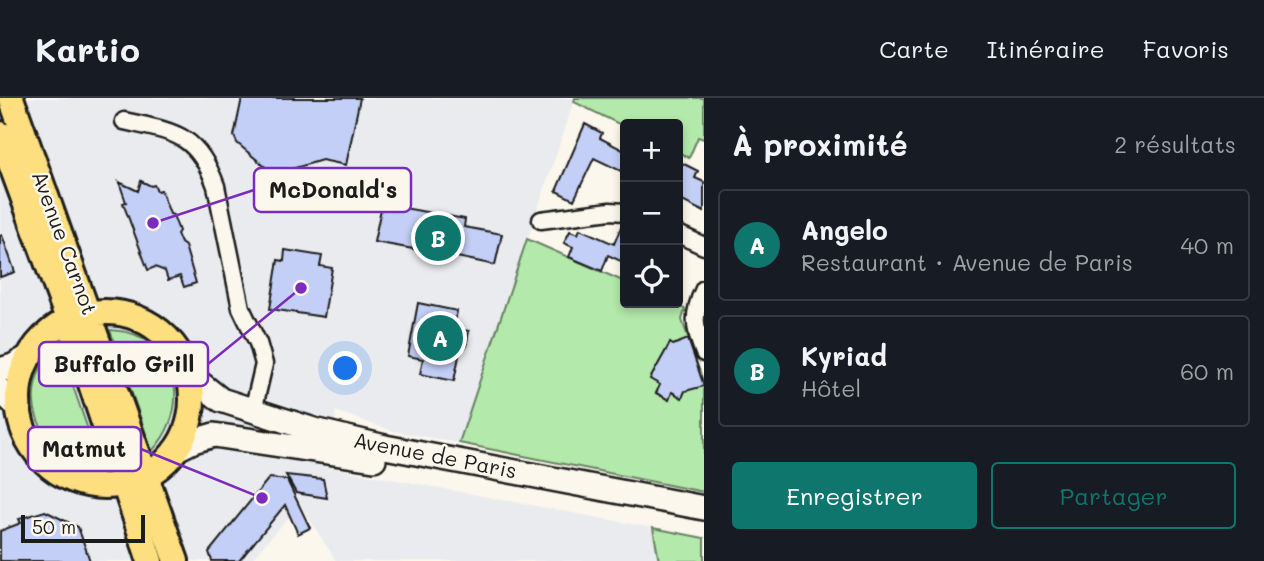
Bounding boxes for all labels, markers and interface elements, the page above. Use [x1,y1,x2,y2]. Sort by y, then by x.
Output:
text: Kartio [35,27,140,70]
text: Carte [879,33,949,64]
text: Itinéraire [987,33,1105,64]
text: Favoris [1143,33,1229,64]
map controls [620,119,683,308]
button: + [620,119,683,182]
text: À proximité [732,124,908,164]
text: 2 résultats [1114,129,1236,159]
street label: Avenue Carnot [27,167,104,318]
callout: McDonald's [254,168,411,212]
text: McDonald's [269,174,397,204]
button: − [620,182,683,245]
pin: B [415,212,461,264]
text: Angelo [801,213,888,247]
text: A [749,230,765,260]
text: 40 m [1181,230,1234,260]
button: locate [620,245,683,308]
text: Restaurant · Avenue de Paris [801,247,1133,277]
pin: A [417,312,463,364]
text: Kyriad [801,339,887,373]
callout: Buffalo Grill [39,342,208,386]
text: Buffalo Grill [54,348,194,378]
your location [328,351,362,385]
text: B [749,356,765,386]
text: 60 m [1180,356,1234,386]
text: Hôtel [801,373,861,403]
street label: Avenue de Paris [351,425,519,484]
callout: Matmut [28,427,141,471]
text: Matmut [42,433,126,463]
button: Enregistrer [732,462,977,529]
button: Partager [991,462,1236,529]
scale bar [21,512,145,544]
text: 50 m [32,514,76,539]

